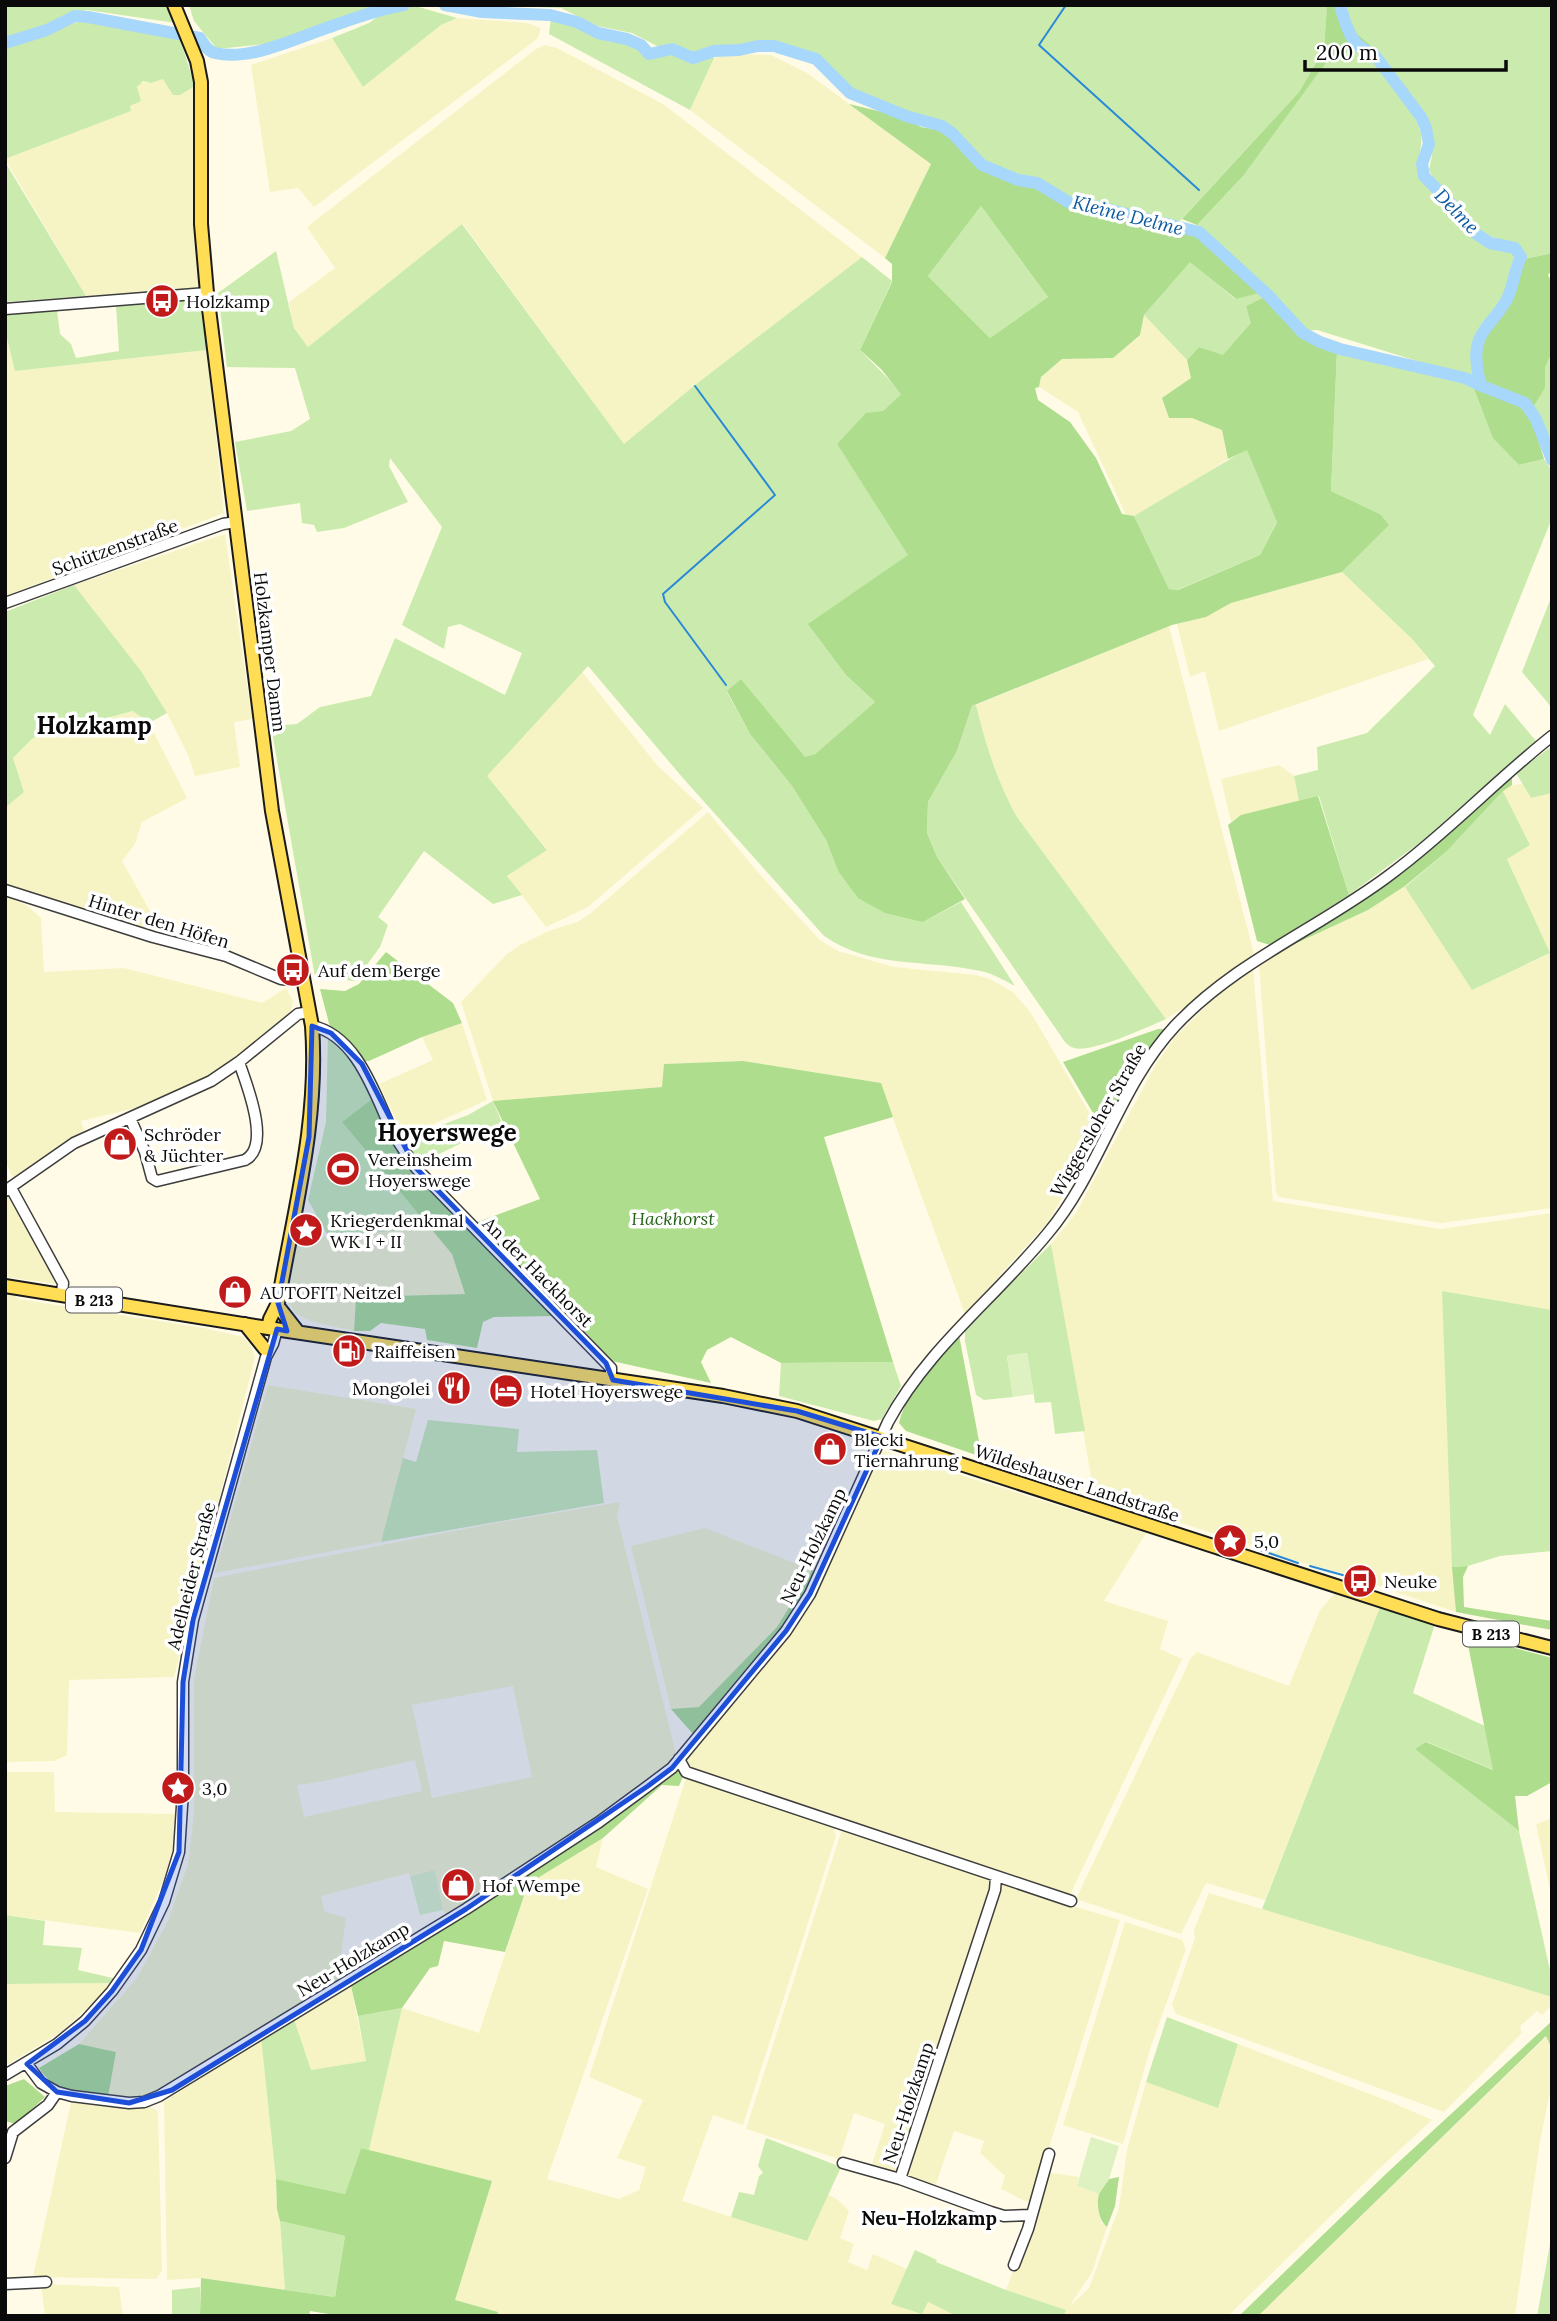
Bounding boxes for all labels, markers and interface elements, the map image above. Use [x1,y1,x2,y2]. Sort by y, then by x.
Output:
scale bar [1305,28,1506,72]
text: 200 m [1316,39,1378,66]
water label: Delme [1430,183,1484,239]
water label: Kleine Delme [1070,190,1186,240]
bus stop icon: Holzkamp [143,282,181,320]
place label: Holzkamp [186,290,270,313]
street label: Schützenstraße [49,513,181,580]
street label: Holzkamper Damm [249,571,291,733]
district label: Holzkamp [36,710,152,741]
street label: Hinter den Höfen [86,889,232,953]
bus stop icon: Auf dem Berge [274,951,312,989]
place label: Auf dem Berge [317,959,441,982]
street label: Wiggersloher Straße [1045,1039,1151,1201]
district label: Hoyerswege [377,1117,517,1148]
place label: Schröder & Jüchter [144,1123,224,1167]
shop icon: Schröder & Jüchter [101,1125,139,1163]
place label: Vereinsheim Hoyerswege [367,1148,472,1192]
sports icon: Vereinsheim Hoyerswege [324,1150,362,1188]
park label: Hackhorst [631,1207,715,1230]
place label: Kriegerdenkmal WK I + II [330,1209,464,1253]
place icon: Kriegerdenkmal WK I + II [287,1211,325,1249]
street label: An der Hackhorst [477,1211,598,1332]
shop icon: AUTOFIT Neitzel [216,1273,254,1311]
place label: AUTOFIT Neitzel [259,1281,402,1304]
road number: B 213 [66,1288,122,1312]
fuel station icon: Raiffeisen [330,1332,368,1370]
place label: Raiffeisen [374,1340,456,1363]
restaurant icon: Mongolei [435,1369,473,1407]
hotel icon: Hotel Hoyerswege [487,1372,525,1410]
place label: Mongolei [352,1377,430,1400]
place label: Hotel Hoyerswege [530,1380,684,1403]
place label: Blecki Tiernahrung [854,1428,960,1472]
shop icon: Blecki Tiernahrung [811,1430,849,1468]
street label: Wildeshauser Landstraße [972,1439,1182,1527]
street label: Neu-Holzkamp [775,1484,851,1608]
street label: Adelheider Straße [161,1500,221,1653]
place icon: 5,0 [1211,1522,1249,1560]
place label: 5,0 [1254,1530,1279,1553]
bus stop icon: Neuke [1341,1562,1379,1600]
place label: Neuke [1384,1570,1438,1593]
road number: B 213 [1463,1622,1519,1646]
place icon: 3,0 [159,1769,197,1807]
place label: 3,0 [202,1777,228,1800]
shop icon: Hof Wempe [439,1866,477,1904]
place label: Hof Wempe [482,1874,581,1897]
street label: Neu-Holzkamp [293,1917,413,2001]
street label: Neu-Holzkamp [877,2039,939,2167]
district label: Neu-Holzkamp [861,2206,997,2230]

